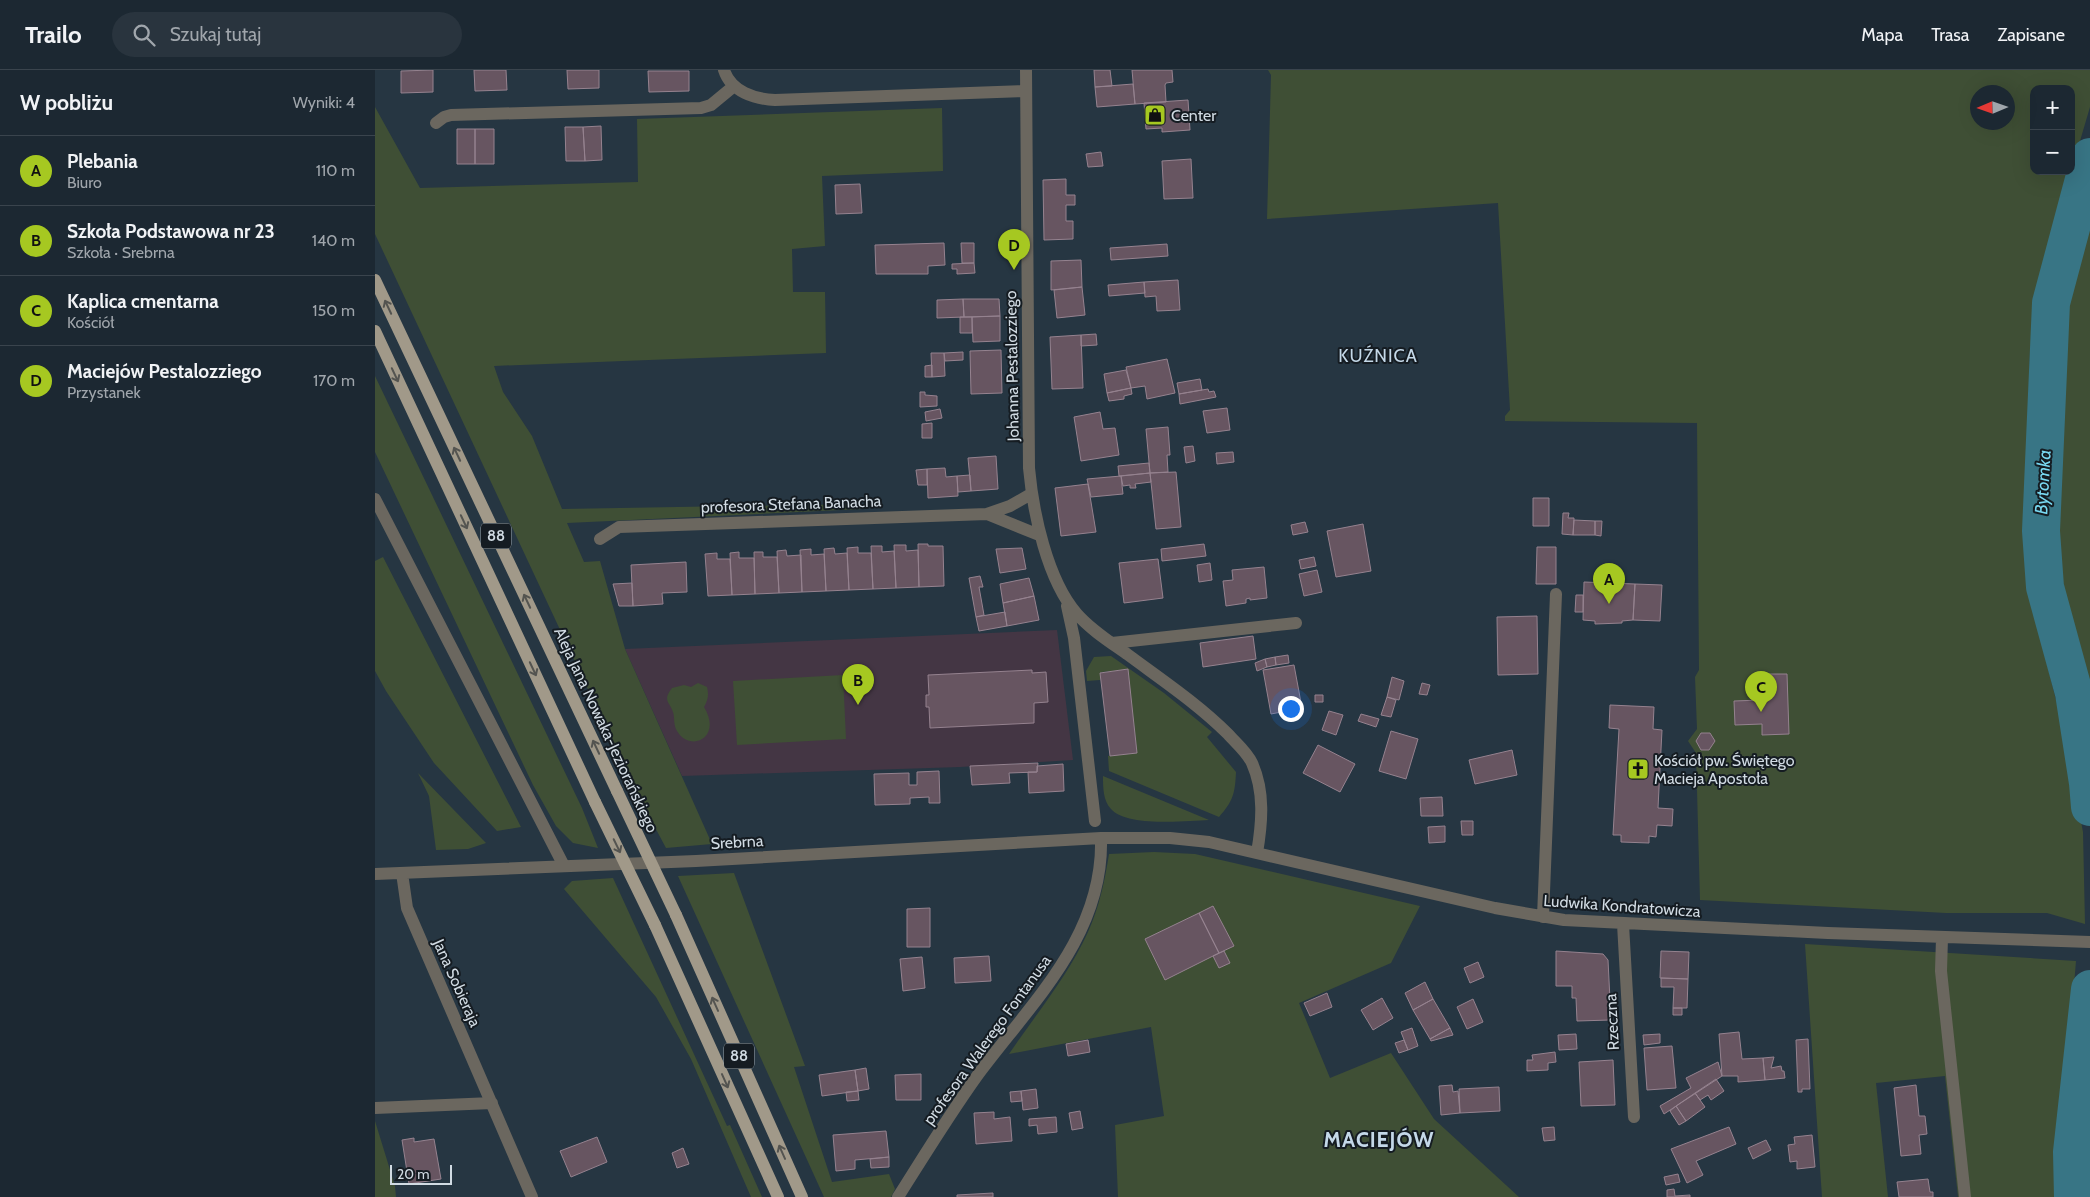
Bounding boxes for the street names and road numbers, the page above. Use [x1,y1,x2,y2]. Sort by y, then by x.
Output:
street label: Johanna Pestalozziego [1001,290,1023,443]
street label: profesora Stefana Banacha [700,491,882,517]
road number: 88 [481,524,511,548]
street label: Aleja Jana Nowaka-Jeziorańskiego [550,624,662,836]
street label: Srebrna [710,831,764,853]
street label: Ludwika Kondratowicza [1543,891,1702,921]
street label: Jana Sobieraja [429,935,485,1030]
street label: profesora Walerego Fontanusa [919,951,1055,1128]
street label: Rzeczna [1601,993,1623,1051]
road number: 88 [724,1044,754,1068]

